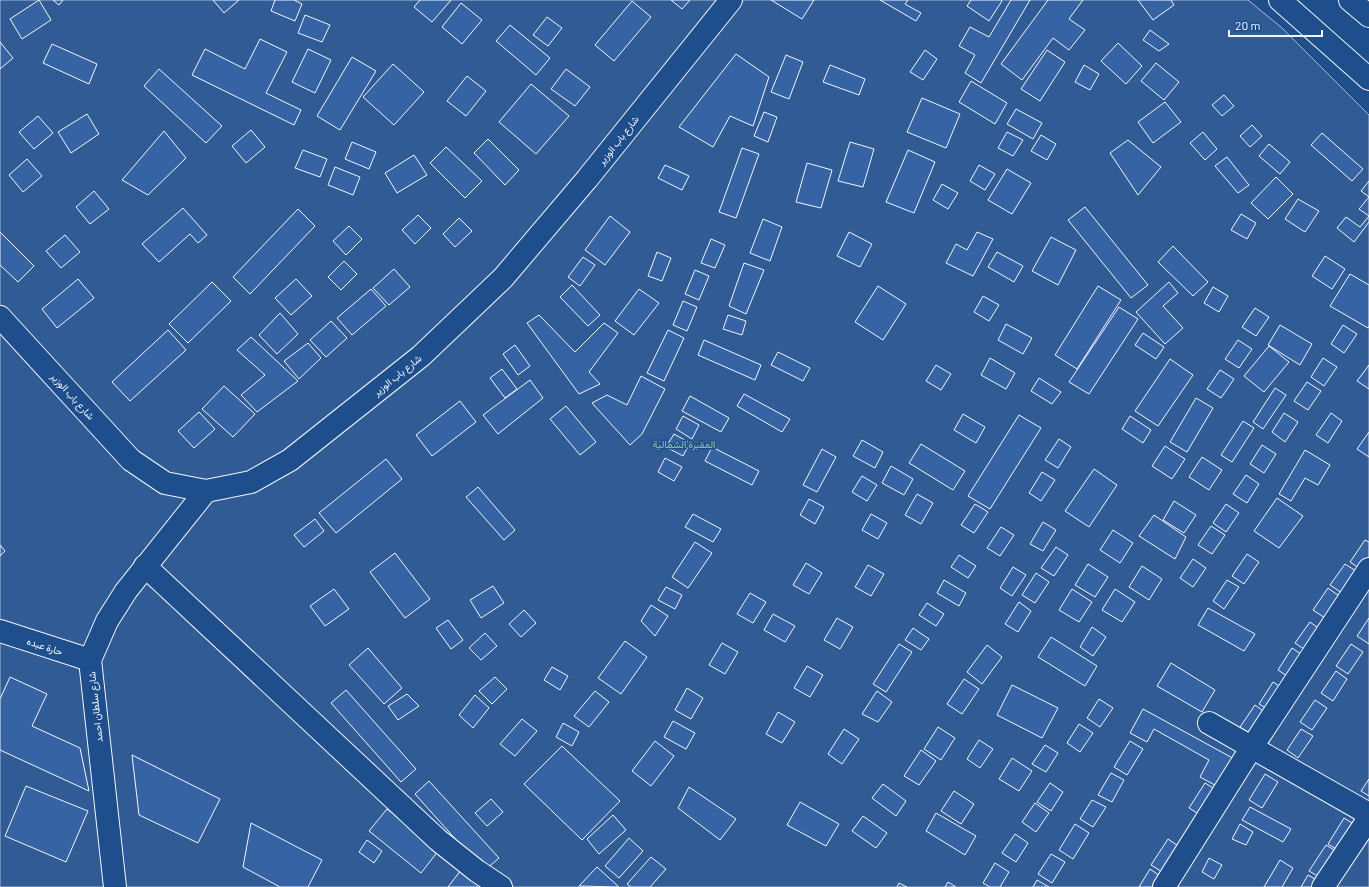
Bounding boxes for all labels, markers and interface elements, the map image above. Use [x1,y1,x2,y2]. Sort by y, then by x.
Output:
scale bar [1229,12,1322,38]
text: 20 m [1235,18,1261,32]
street label: شارع باب الوزير [595,113,642,168]
street label: شارع باب الوزير [370,352,424,400]
street label: شارع باب الوزير [47,369,97,423]
park label: المقبرة الشمالية [653,438,715,451]
street label: حارة عبده [25,635,65,659]
street label: شارع سلطان احمد [85,671,106,743]

